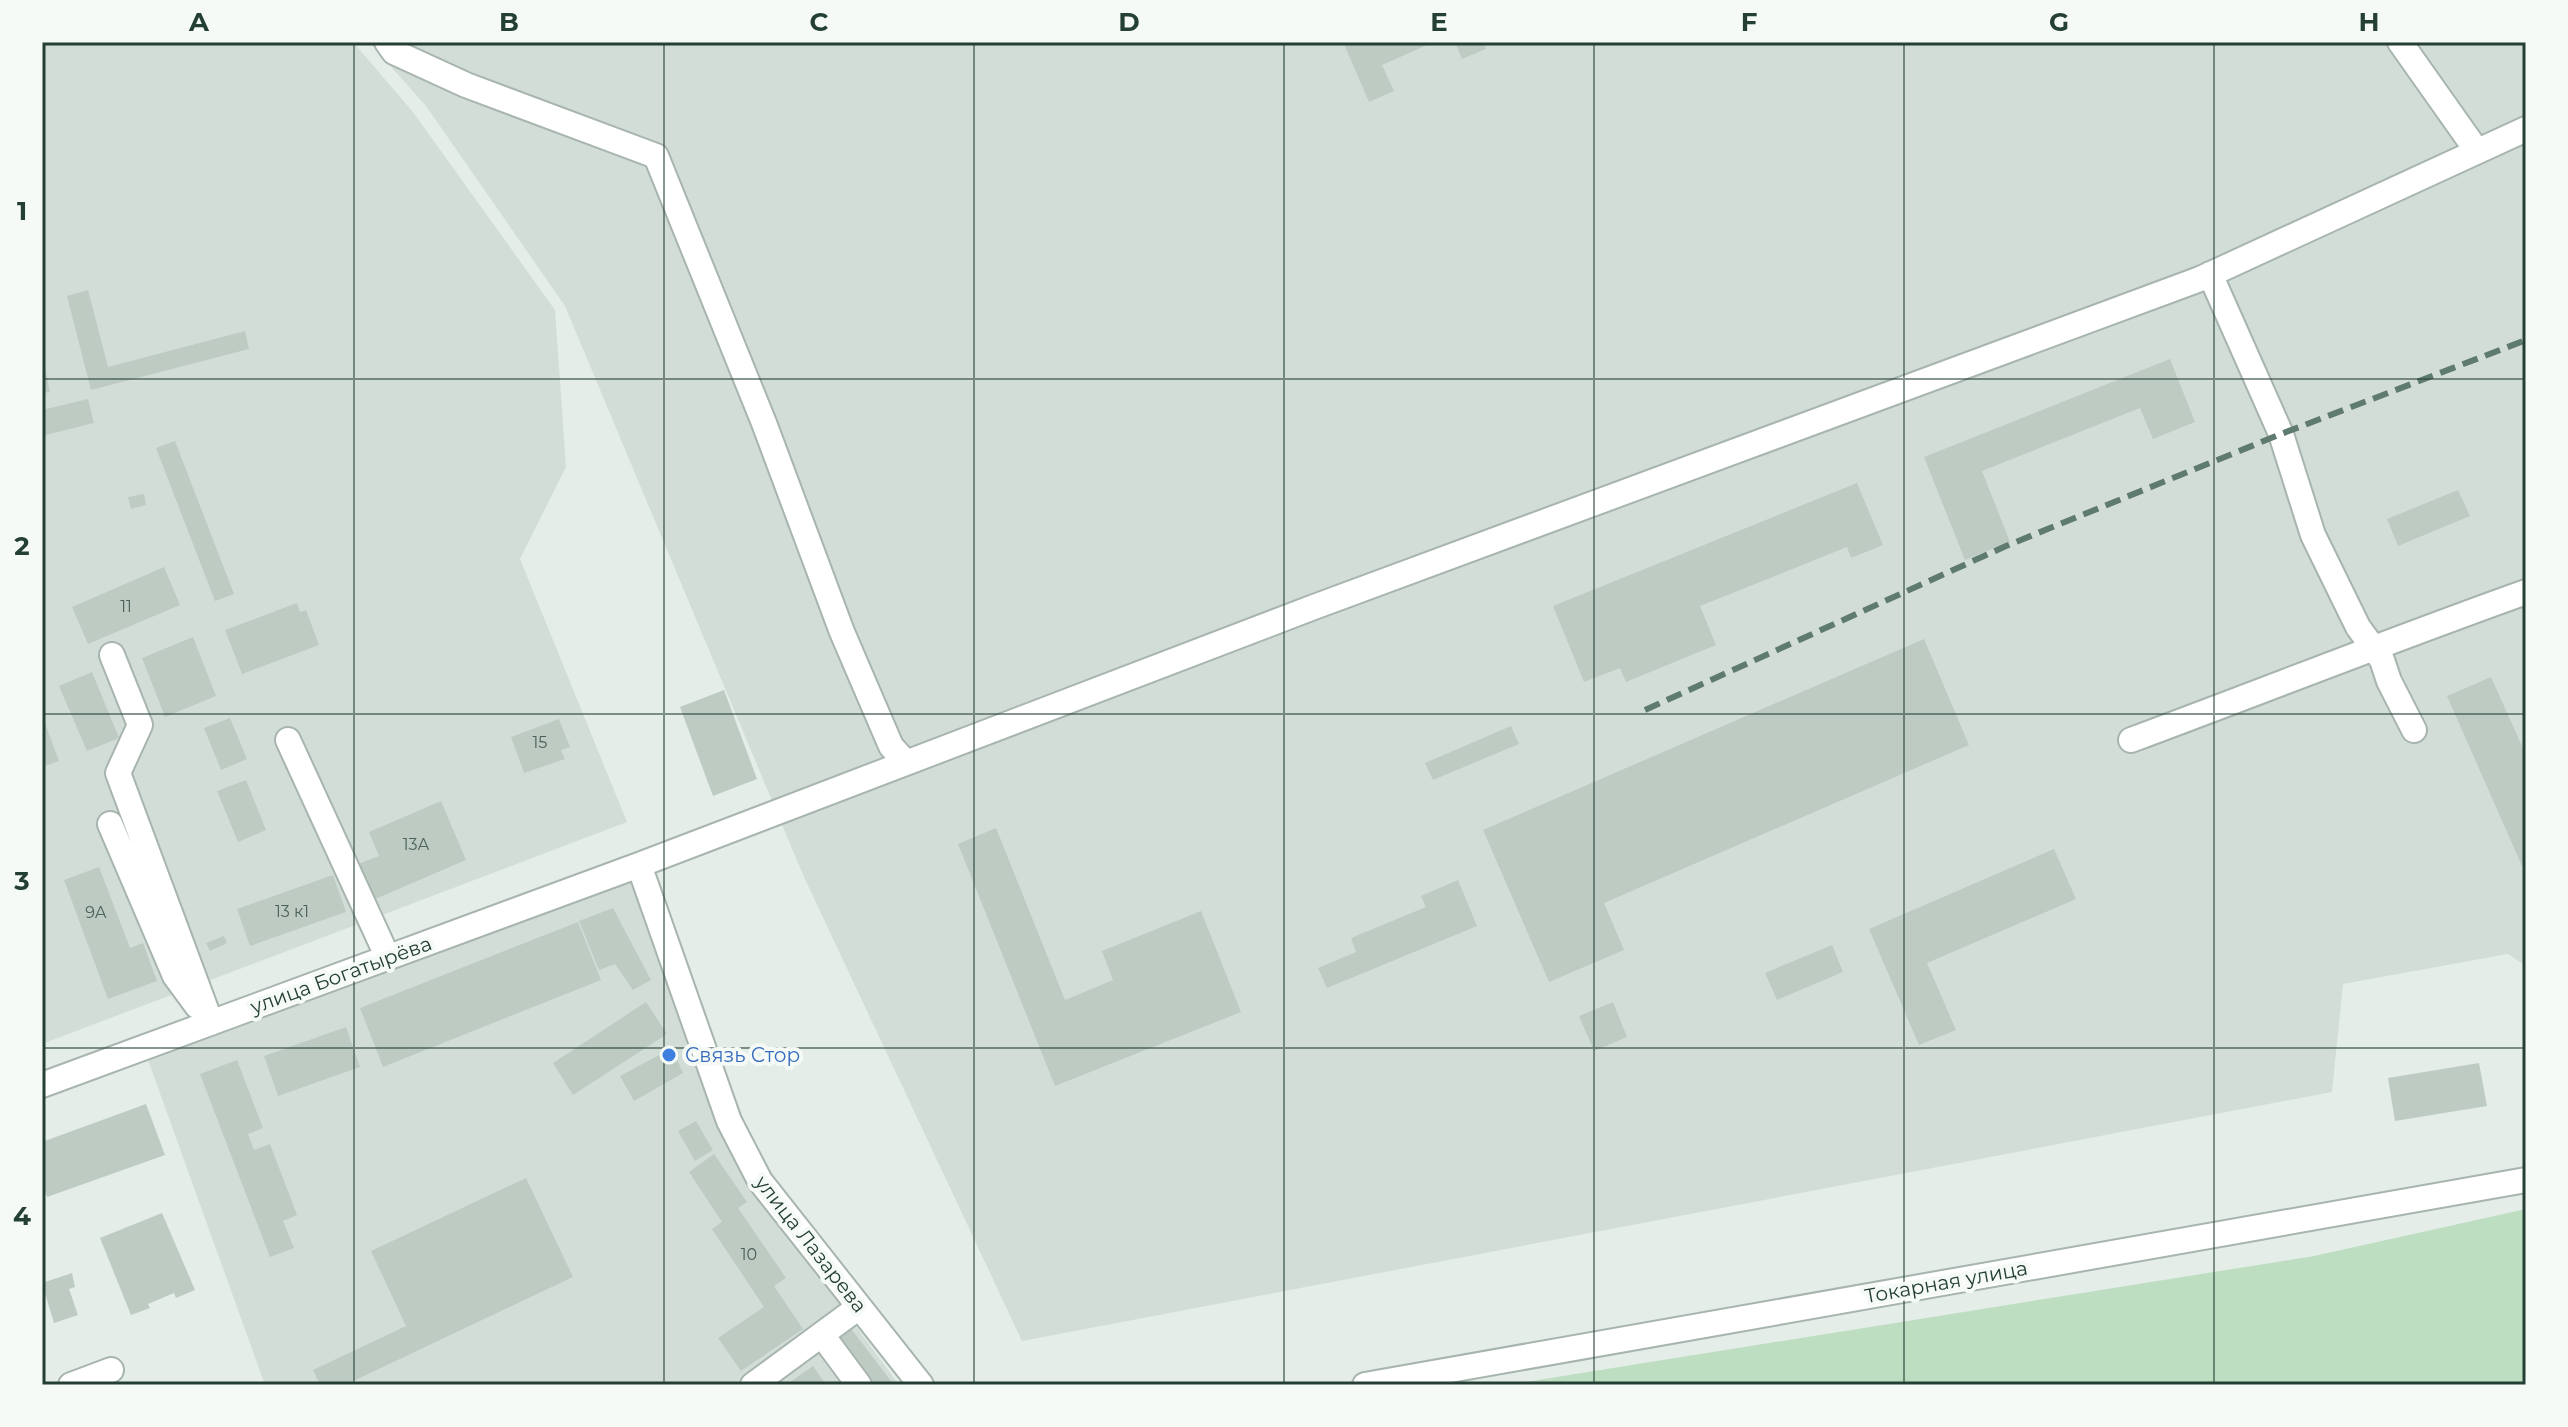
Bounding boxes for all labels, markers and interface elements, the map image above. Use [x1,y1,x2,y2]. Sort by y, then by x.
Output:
text: A [188,6,210,38]
text: B [499,6,519,38]
text: C [810,6,829,38]
text: D [1118,6,1140,38]
text: E [1430,6,1448,38]
text: F [1741,6,1757,38]
text: G [2049,6,2069,38]
text: H [2358,6,2380,38]
text: 1 [17,195,27,227]
text: 2 [14,530,30,562]
house number: 11 [120,597,132,616]
house number: 15 [533,733,547,752]
house number: 13А [403,835,429,854]
text: 3 [13,865,30,897]
house number: 13 к1 [275,902,309,921]
house number: 9А [85,903,107,922]
street label: улица Богатырёва [246,931,435,1019]
place label: Связь Стор [685,1043,800,1067]
marker: Связь Стор [660,1046,678,1064]
street label: улица Лазарева [749,1170,872,1317]
text: 4 [13,1200,31,1232]
house number: 10 [741,1245,757,1264]
street label: Токарная улица [1863,1256,2029,1308]

